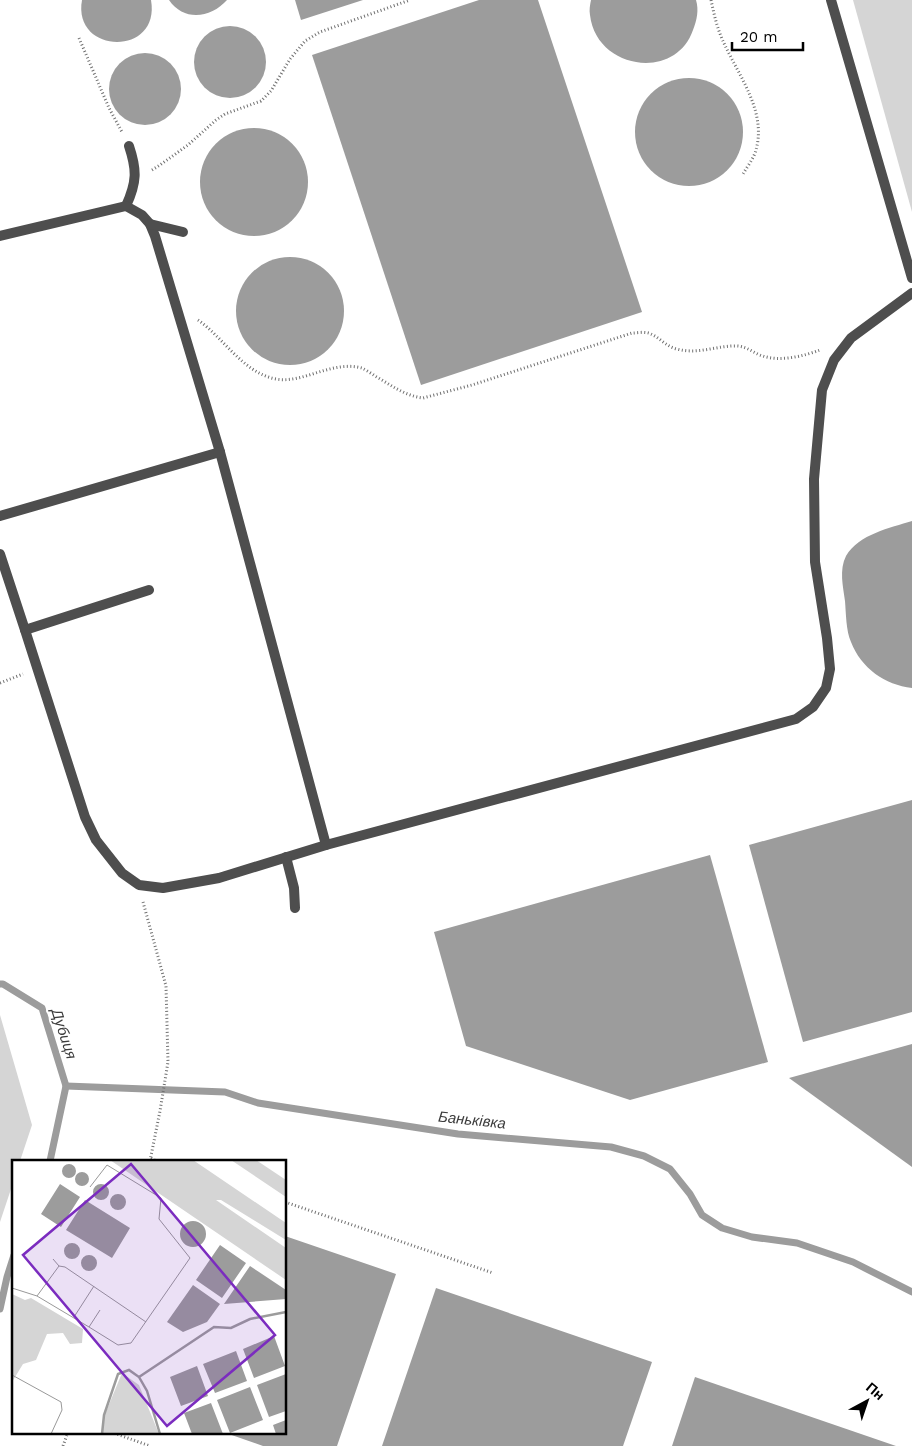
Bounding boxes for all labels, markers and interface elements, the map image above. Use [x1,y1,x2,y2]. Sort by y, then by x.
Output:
scale bar [732,20,803,52]
text: 20 m [740,28,778,46]
water label: Дубиця [47,1005,81,1061]
water label: Баньківка [437,1107,507,1133]
inset map [12,1160,286,1434]
north arrow [842,1376,892,1426]
text: Пн [863,1379,888,1403]

